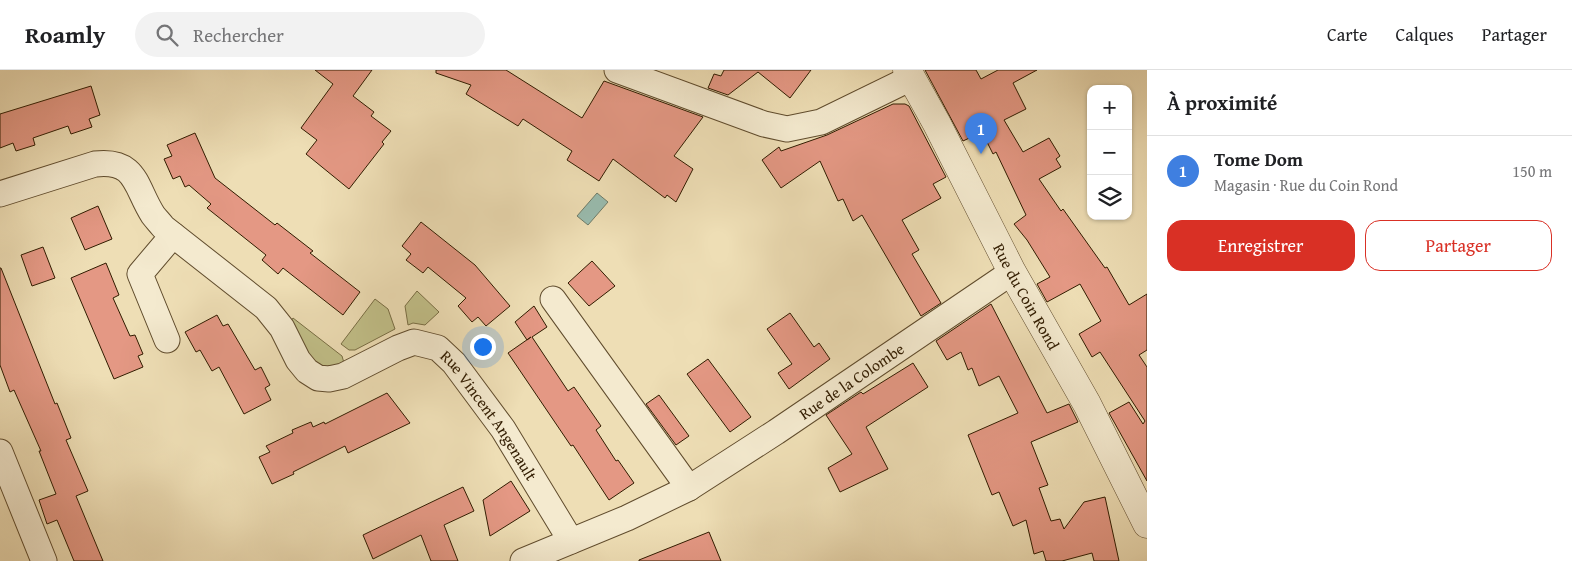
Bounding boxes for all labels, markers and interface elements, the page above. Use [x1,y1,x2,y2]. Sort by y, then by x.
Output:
search box [135,12,485,57]
text: Roamly [25,17,105,52]
icon: search [153,21,181,49]
text: Rechercher [193,21,284,49]
text: Carte [1327,21,1368,48]
text: Calques [1396,21,1454,48]
text: Partager [1482,21,1547,48]
map controls [1087,85,1132,220]
button: + [1087,85,1132,130]
text: À proximité [1167,87,1277,118]
pin: 1 [965,113,997,154]
button: − [1087,130,1132,175]
text: Tome Dom [1214,145,1303,173]
text: 1 [1179,159,1187,183]
text: 150 m [1512,159,1552,183]
text: Magasin · Rue du Coin Rond [1214,173,1398,197]
button: layers [1087,175,1132,220]
button: Enregistrer [1167,220,1355,271]
button: Partager [1365,220,1552,271]
street label: Rue du Coin Rond [987,239,1066,354]
your location [470,334,496,360]
street label: Rue de la Colombe [794,337,909,425]
street label: Rue Vincent Angenault [435,344,544,485]

